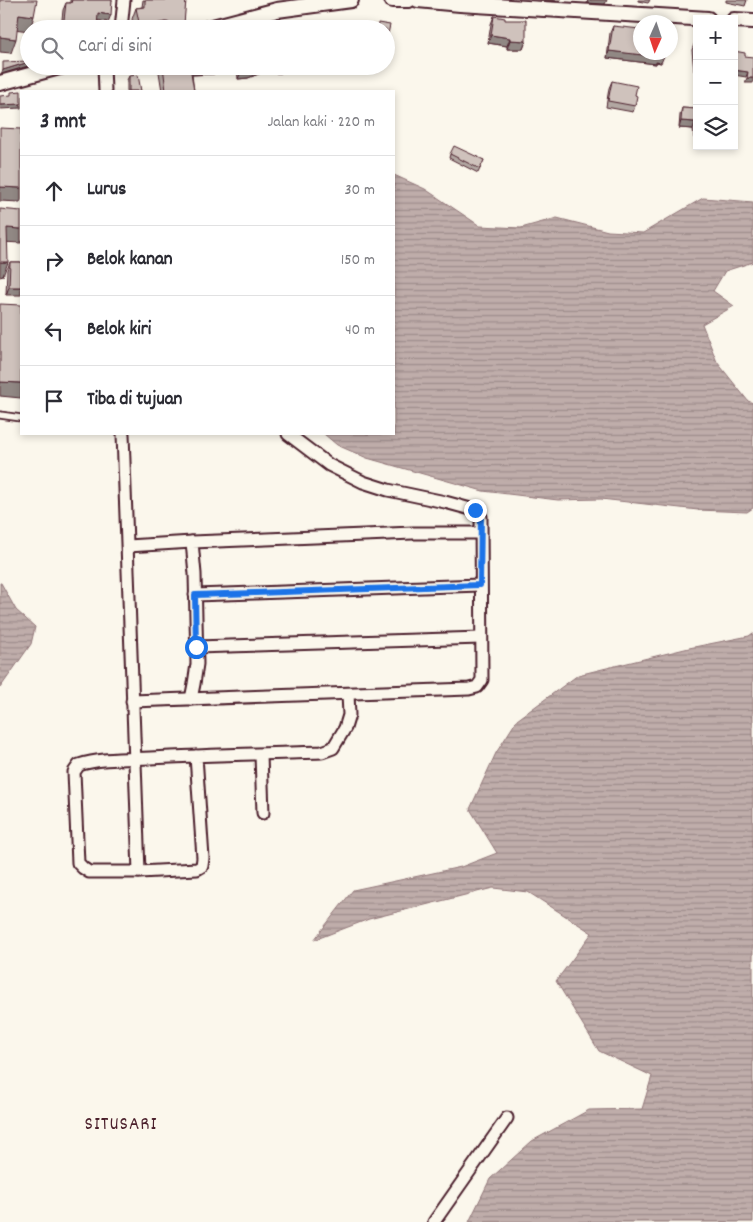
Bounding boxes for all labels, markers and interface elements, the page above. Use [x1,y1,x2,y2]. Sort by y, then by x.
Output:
north arrow [633,15,678,60]
map controls [693,15,738,150]
button: + [693,15,738,60]
search box [20,20,395,75]
icon: search [38,34,66,62]
text: Cari di sini [78,34,152,61]
button: − [693,60,738,105]
button: layers [693,105,738,150]
text: 3 mnt [40,108,86,138]
text: Jalan kaki · 220 m [267,111,375,134]
icon: ahead [40,177,68,205]
text: Lurus [87,177,126,204]
text: 30 m [345,179,375,202]
icon: right [40,247,68,275]
text: Belok kanan [87,247,173,274]
text: 150 m [341,249,375,272]
icon: left [40,317,68,345]
text: Belok kiri [87,317,151,344]
text: 40 m [345,319,375,342]
icon: arrive [40,387,68,415]
text: Tiba di tujuan [87,387,182,414]
route end [464,499,487,522]
route start [185,636,208,659]
district label: SITUSARI [85,1112,157,1139]

